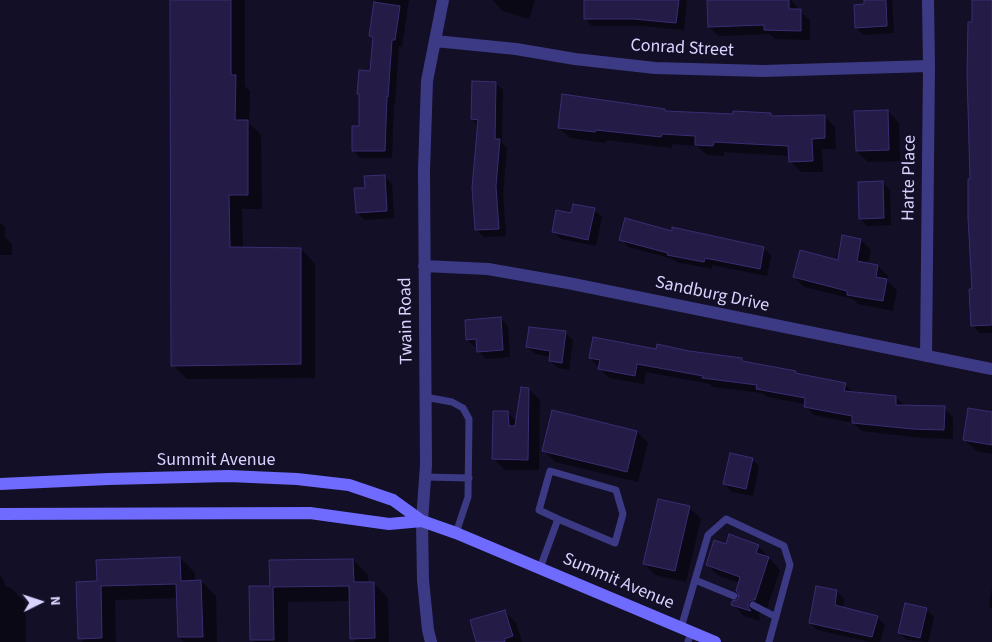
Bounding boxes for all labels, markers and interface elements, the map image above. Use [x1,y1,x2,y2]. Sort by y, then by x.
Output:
street label: Conrad Street [630,36,734,62]
street label: Harte Place [898,135,922,221]
street label: Sandburg Drive [653,272,771,318]
street label: Twain Road [395,277,419,365]
street label: Summit Avenue [157,450,275,472]
street label: Summit Avenue [559,549,677,615]
north arrow [15,577,65,627]
text: N [45,596,65,606]

